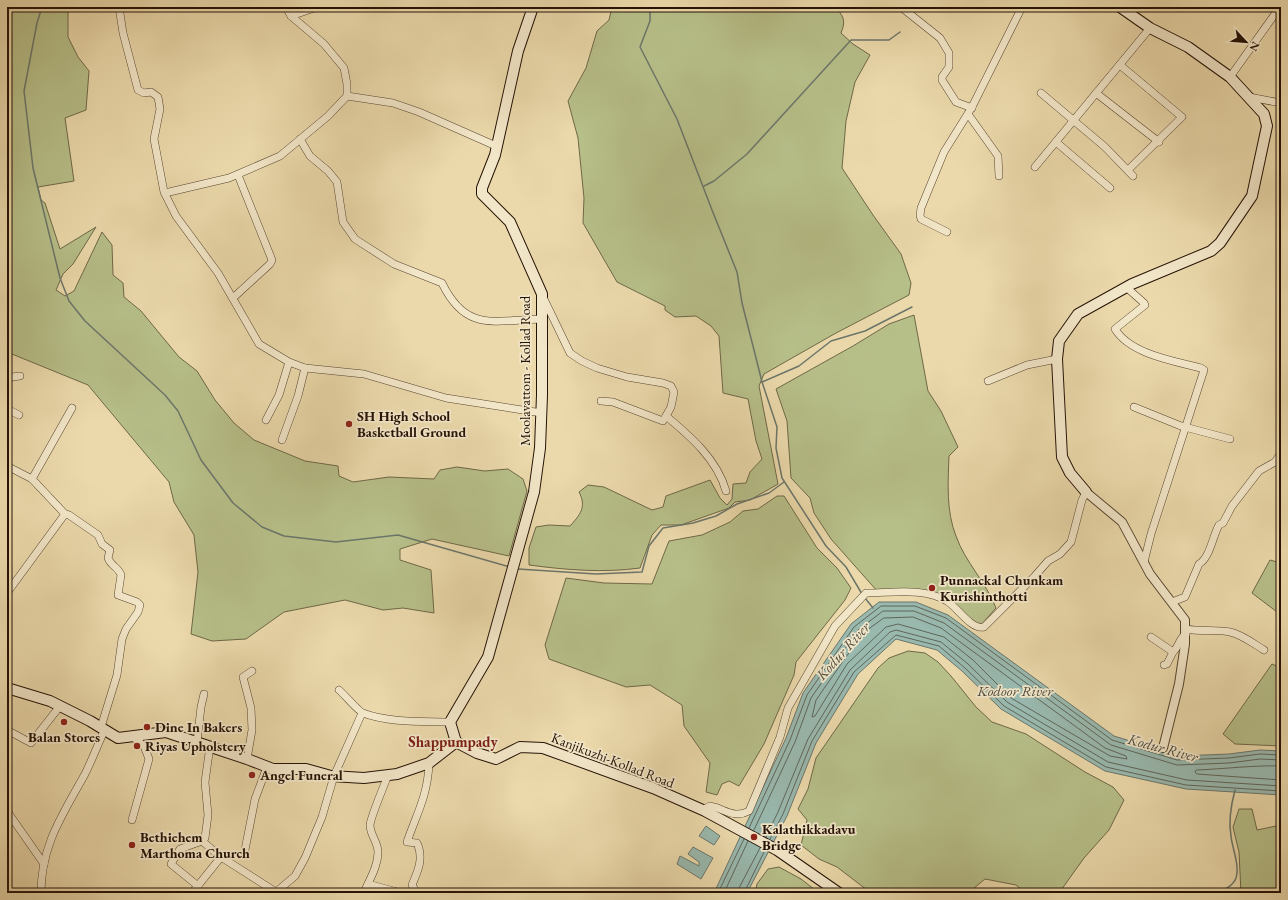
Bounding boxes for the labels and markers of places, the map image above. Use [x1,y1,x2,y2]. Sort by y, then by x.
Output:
place label: SH High School Basketball Ground [357,407,467,441]
marker: SH High School Basketball Ground [344,419,354,429]
place label: Punnackal Chunkam Kurishinthotti [940,571,1064,605]
marker: Punnackal Chunkam Kurishinthotti [927,583,937,593]
marker: Balan Stores [59,717,69,727]
place label: Dine In Bakers [155,718,242,736]
marker: Dine In Bakers [142,722,152,732]
place label: Balan Stores [28,728,100,746]
place label: Riyas Upholstery [145,737,246,755]
marker: Riyas Upholstery [132,741,142,751]
place label: Angel Funeral [259,766,343,784]
marker: Angel Funeral [247,770,257,780]
place label: Kalathikkadavu Bridge [762,820,856,854]
place label: Bethiehem Marthoma Church [140,828,250,862]
marker: Kalathikkadavu Bridge [749,832,759,842]
marker: Bethiehem Marthoma Church [127,840,137,850]

